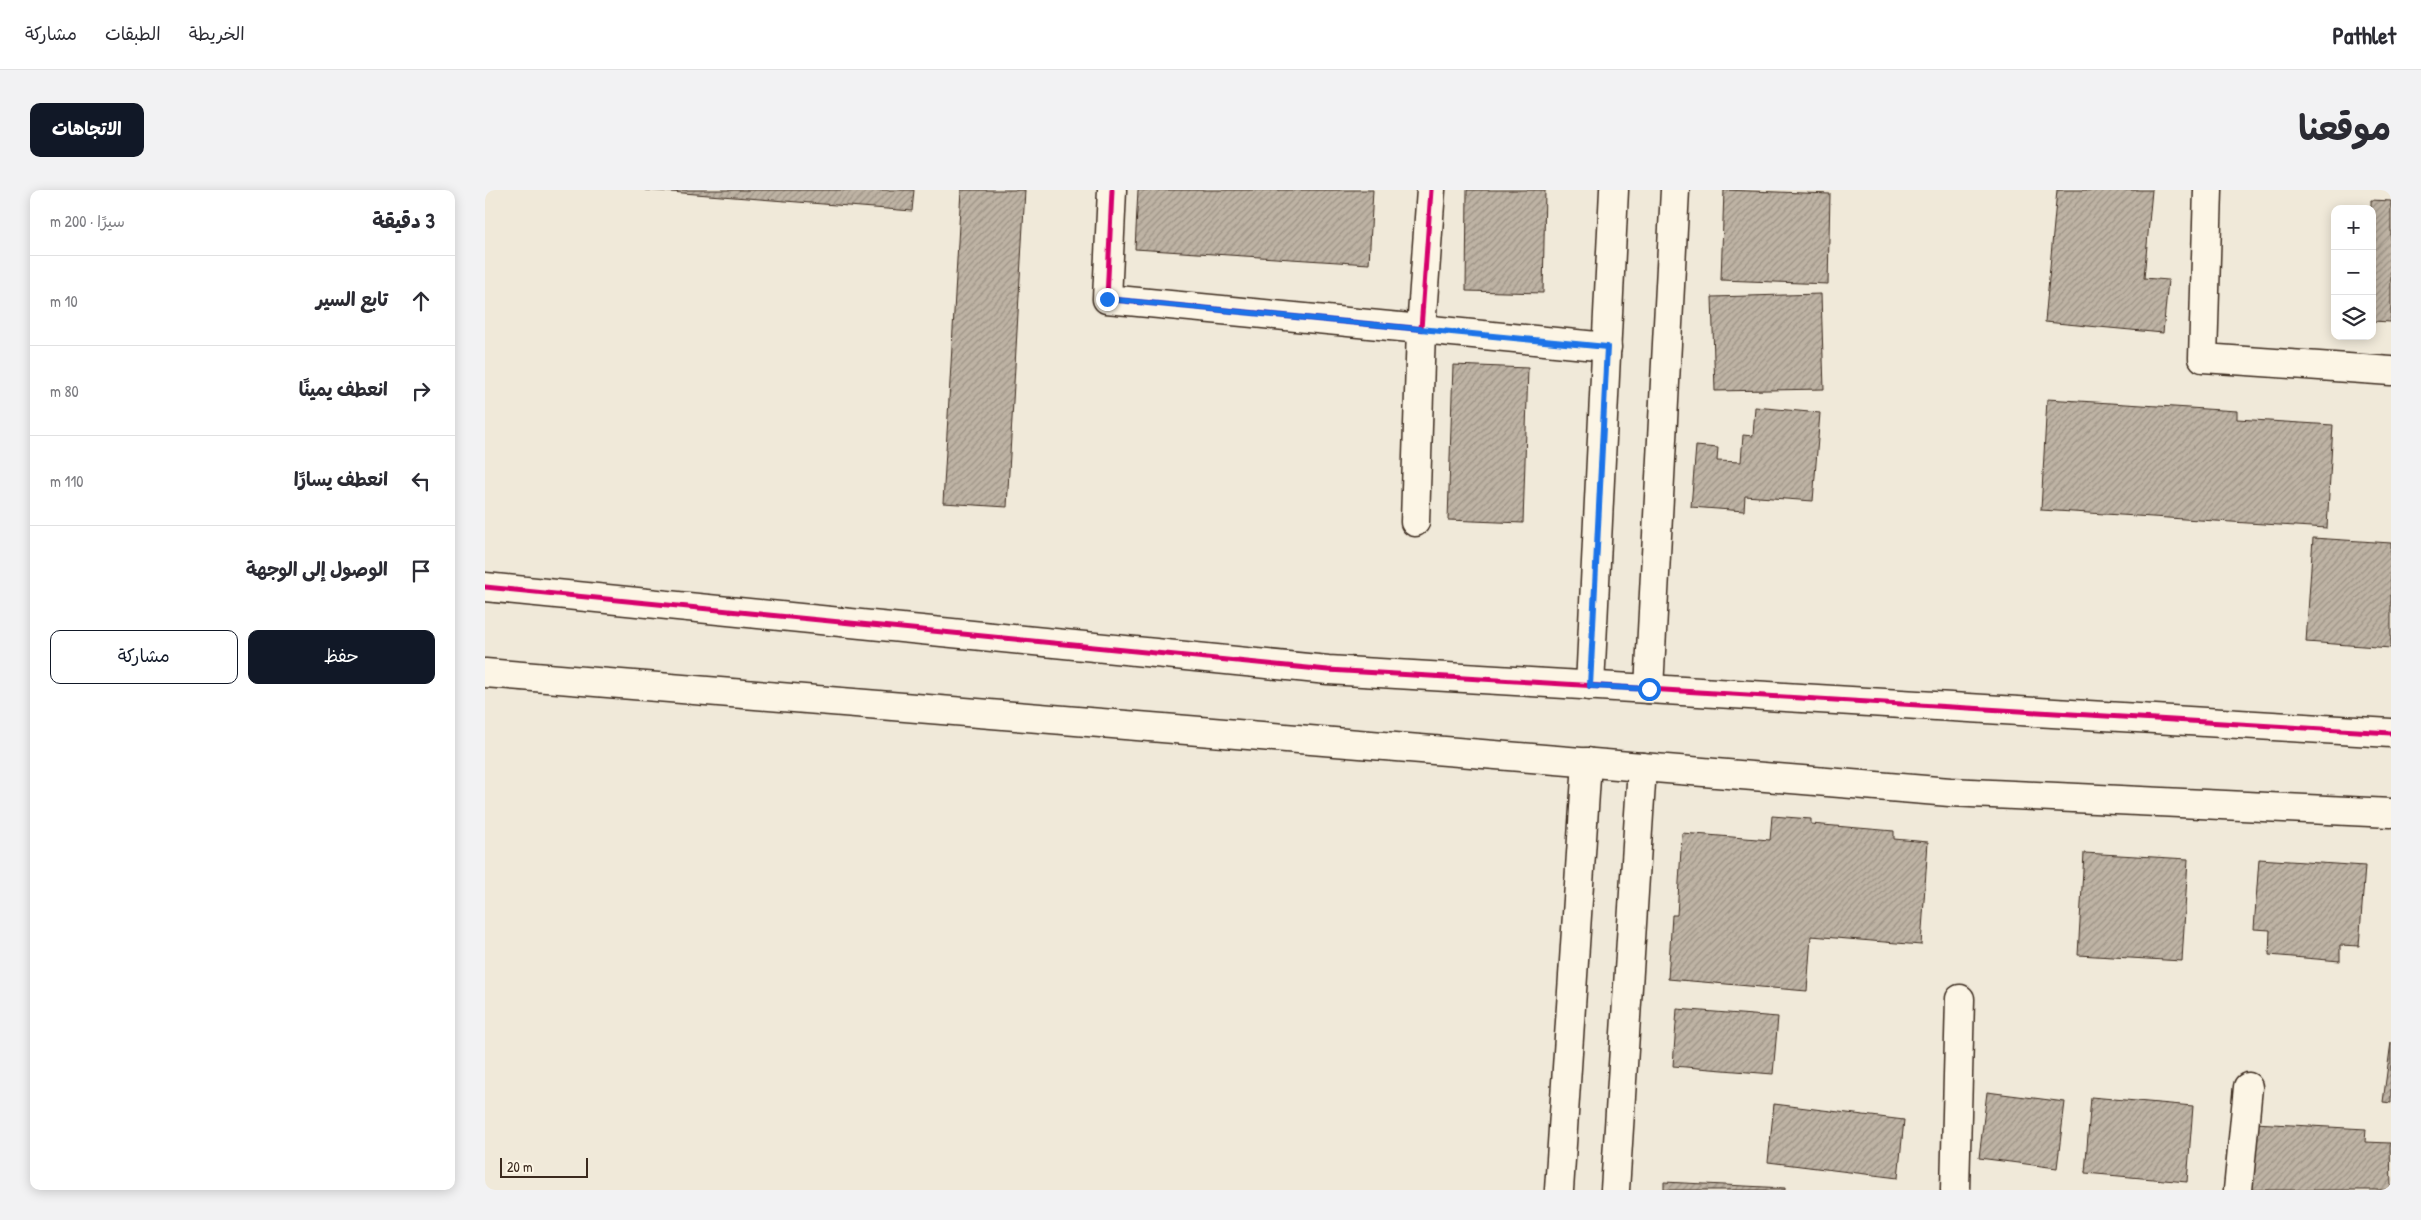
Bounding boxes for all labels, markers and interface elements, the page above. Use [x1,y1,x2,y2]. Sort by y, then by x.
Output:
text: Pathlet [2333,19,2396,51]
text: مشاركة [25,21,77,46]
text: الطبقات [105,21,161,46]
text: الخريطة [189,21,245,46]
button: الاتجاهات [30,103,144,157]
text: موقعنا [2298,104,2391,151]
map controls [2331,205,2376,340]
button: + [2331,205,2376,250]
text: 3 دقيقة [372,206,435,235]
text: سيرًا · 200 m [50,210,125,232]
button: − [2331,250,2376,295]
text: تابع السير [316,286,388,312]
icon: ahead [407,287,435,315]
route end [1096,288,1119,311]
text: 10 m [50,290,78,312]
button: layers [2331,295,2376,340]
text: انعطف يمينًا [299,376,388,402]
icon: right [407,377,435,405]
text: 80 m [50,380,79,402]
text: انعطف يسارًا [294,466,388,492]
icon: left [407,467,435,495]
text: 110 m [50,470,83,492]
text: الوصول إلى الوجهة [246,556,388,582]
icon: arrive [407,557,435,585]
button: مشاركة [50,630,238,684]
button: حفظ [248,630,435,684]
route start [1638,678,1661,701]
scale bar [500,1155,587,1178]
text: 20 m [507,1157,533,1176]

